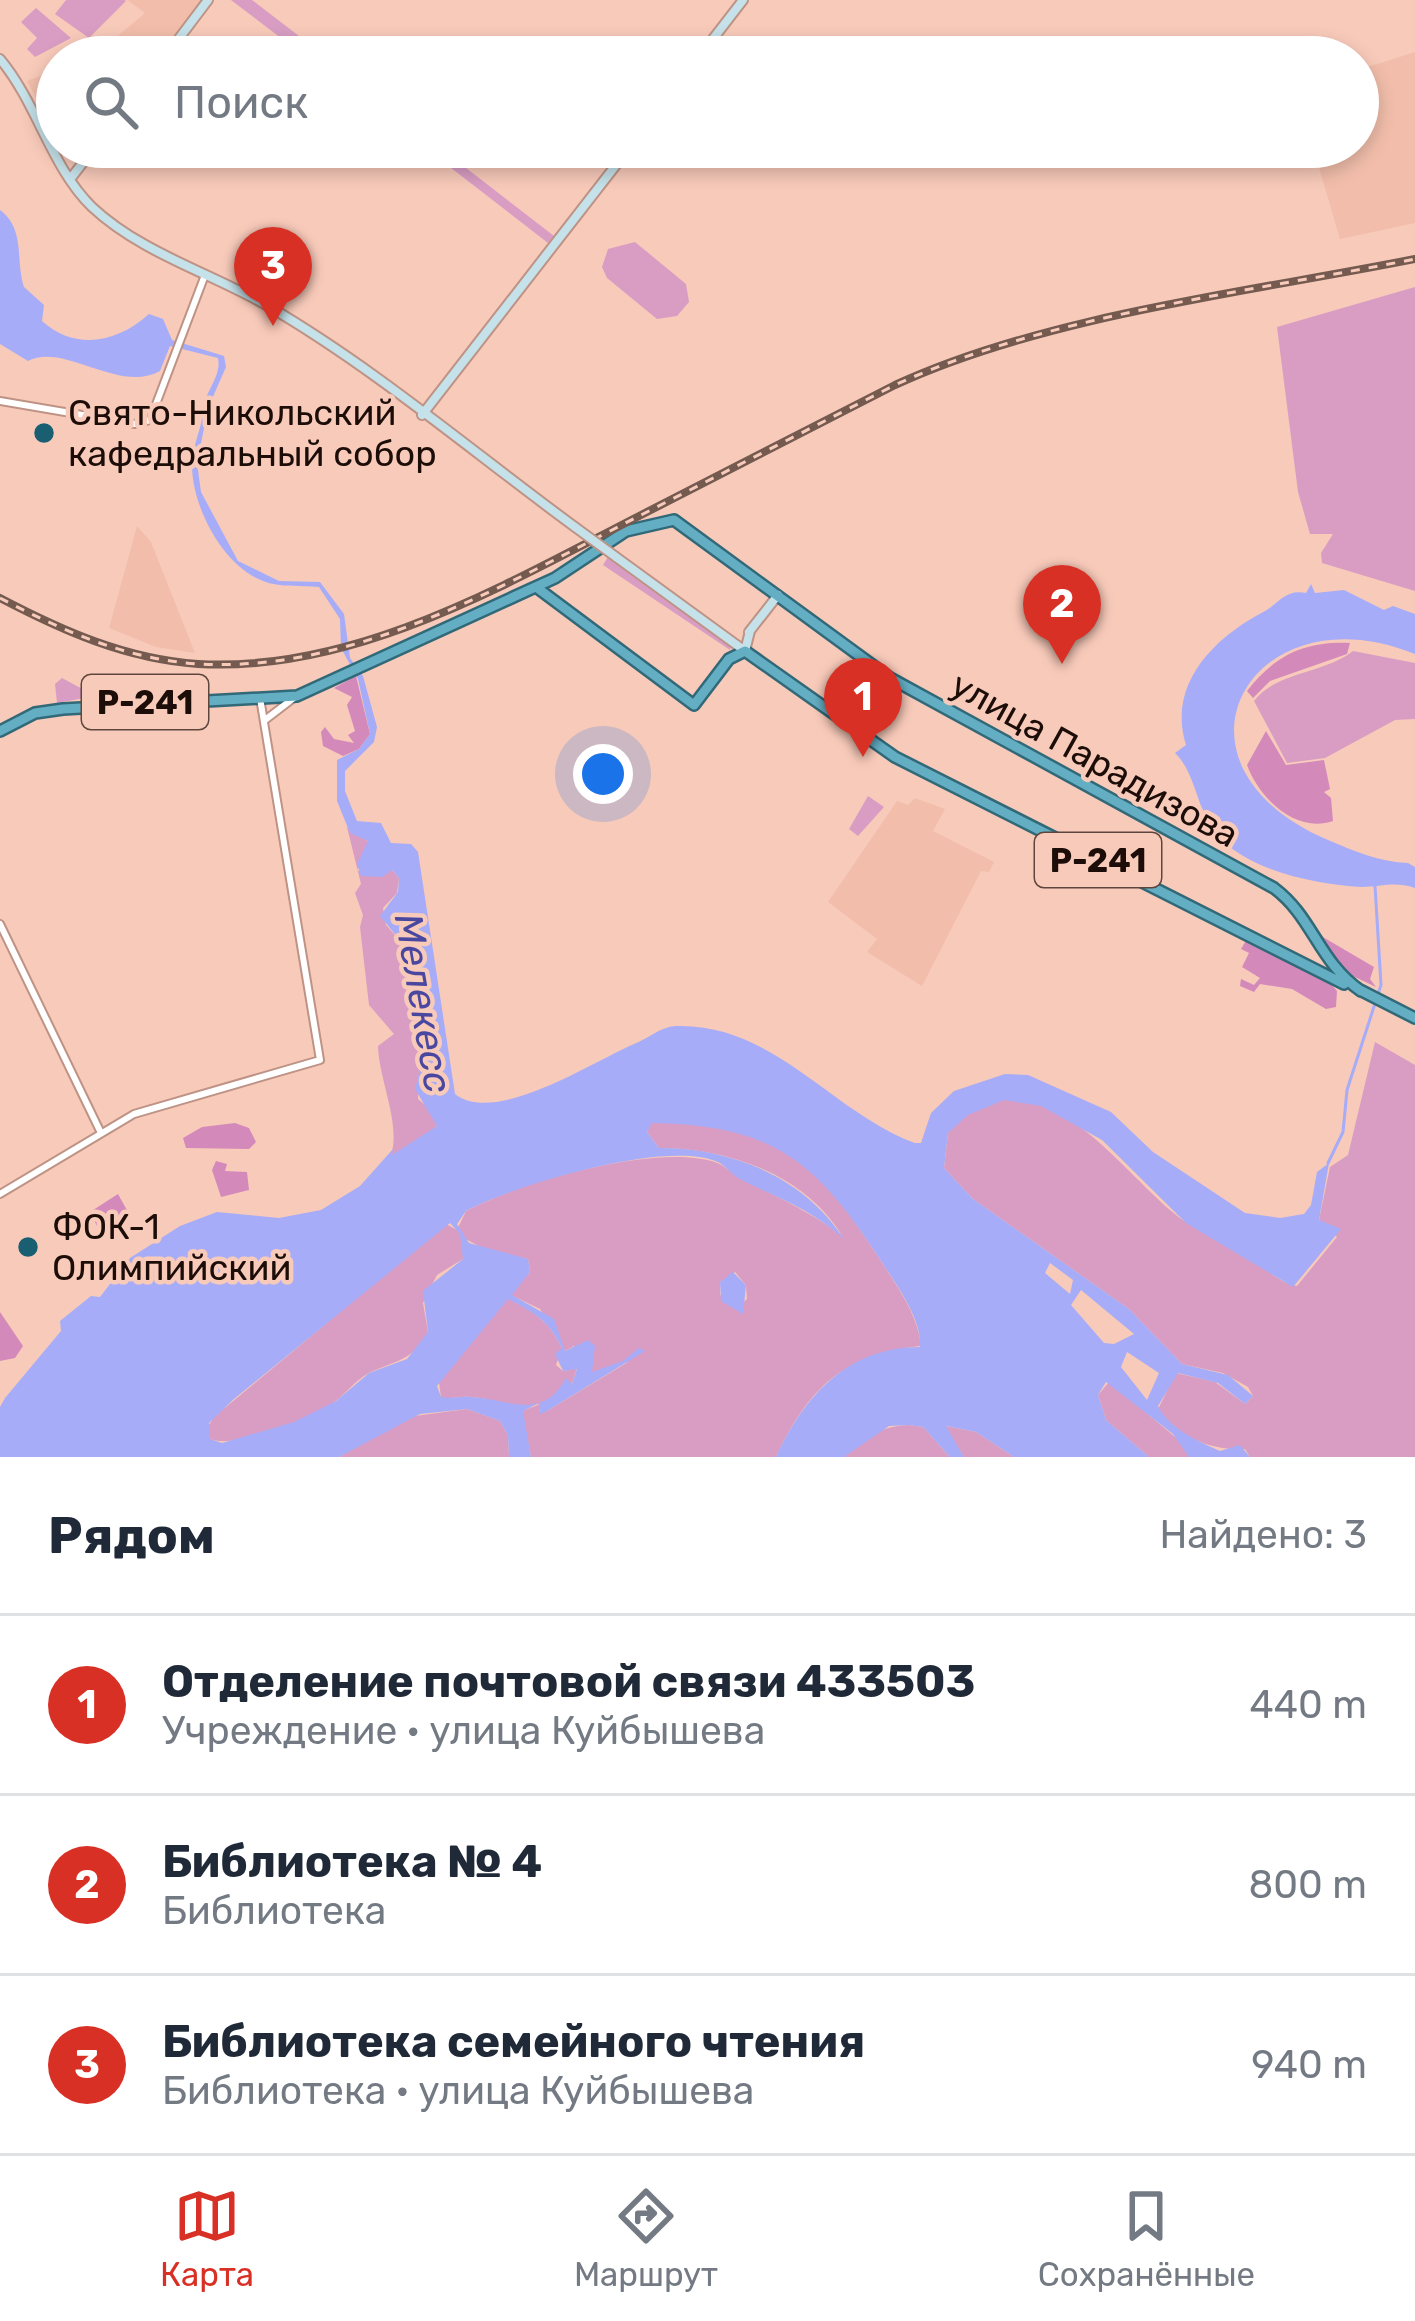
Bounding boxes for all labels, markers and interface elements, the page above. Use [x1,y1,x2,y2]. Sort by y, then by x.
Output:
search box [36,36,1379,168]
icon: search [78,69,144,135]
text: Поиск [174,76,308,129]
pin: 3 [234,227,312,326]
place label: Свято-Никольский кафедральный собор [68,391,437,475]
marker: Свято-Никольский кафедральный собор [31,420,57,446]
pin: 2 [1023,565,1101,664]
pin: 1 [824,658,902,757]
street label: улица Парадизова [944,663,1246,856]
road number: Р-241 [82,675,208,729]
your location [573,744,633,804]
road number: Р-241 [1035,833,1161,887]
water label: Мелекесс [385,910,461,1097]
place label: ФОК-1 Олимпийский [52,1205,291,1289]
marker: ФОК-1 Олимпийский [15,1234,41,1260]
text: Рядом [48,1505,215,1566]
text: Найдено: 3 [1160,1512,1367,1558]
text: Отделение почтовой связи 433503 [162,1655,975,1708]
text: 1 [77,1682,97,1728]
text: 440 m [1250,1682,1367,1728]
text: Учреждение · улица Куйбышева [162,1708,765,1754]
text: Библиотека № 4 [162,1835,542,1888]
text: 2 [74,1862,100,1908]
text: 800 m [1248,1862,1367,1908]
text: Библиотека [162,1888,386,1934]
text: Библиотека семейного чтения [162,2015,865,2068]
text: 3 [74,2042,100,2088]
text: 940 m [1251,2042,1367,2088]
text: Библиотека · улица Куйбышева [162,2068,754,2114]
tab: Карта [160,2183,254,2294]
tab: Маршрут [574,2183,718,2294]
tab: Сохранённые [1038,2183,1255,2294]

